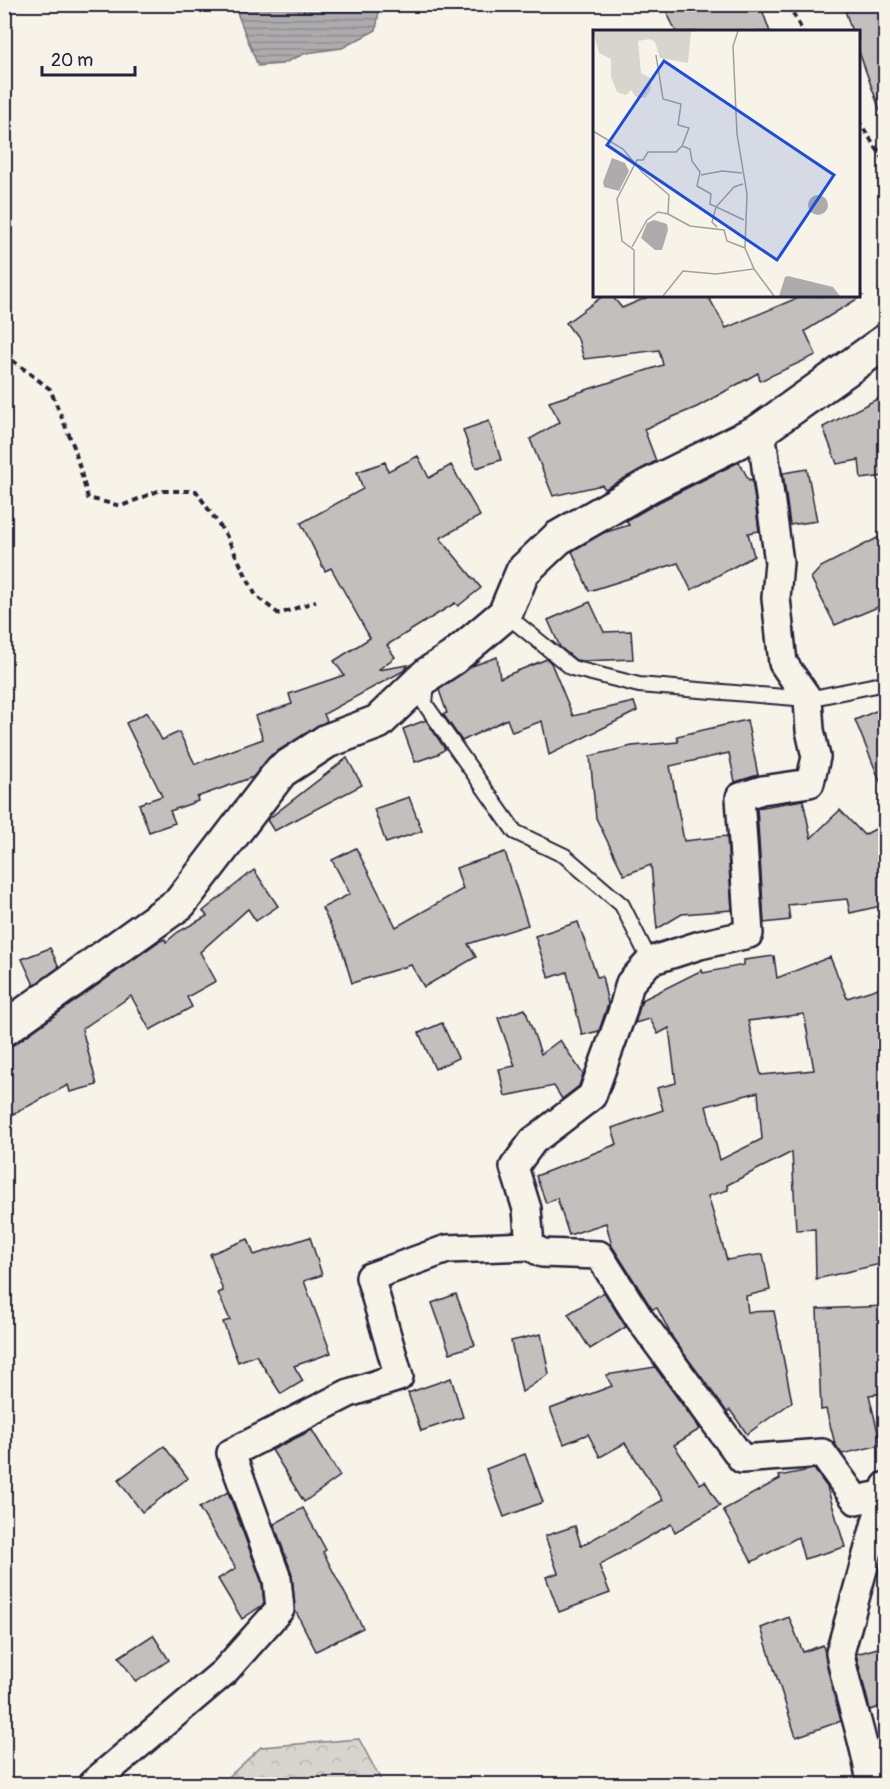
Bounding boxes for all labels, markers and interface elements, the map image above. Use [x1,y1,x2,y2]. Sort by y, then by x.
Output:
inset map [593,30,860,297]
scale bar [42,39,135,77]
text: 20 m [51,49,93,72]

